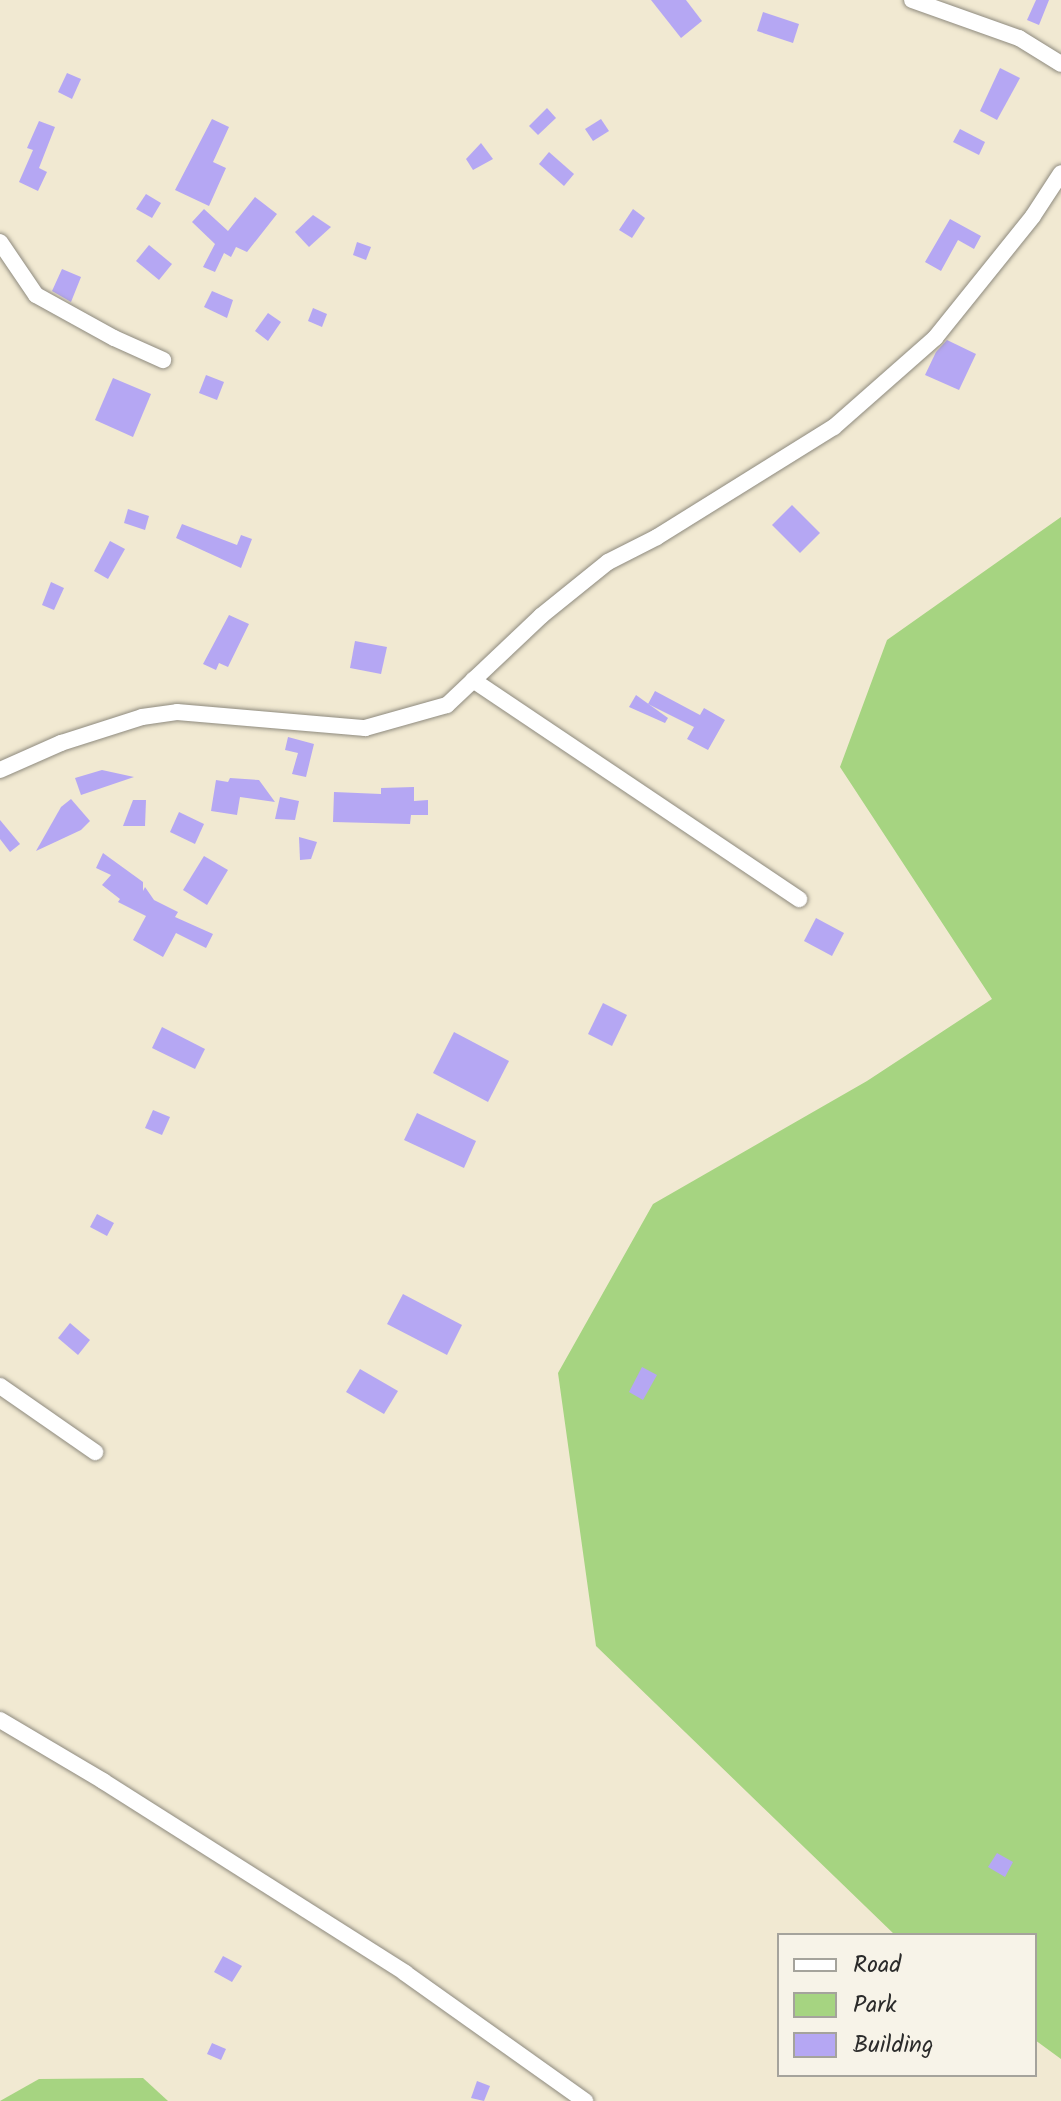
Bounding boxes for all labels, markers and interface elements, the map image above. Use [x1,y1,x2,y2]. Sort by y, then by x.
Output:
legend [777,1933,1037,2077]
text: Road [853,1946,901,1985]
text: Park [853,1986,897,2025]
text: Building [853,2026,933,2065]

